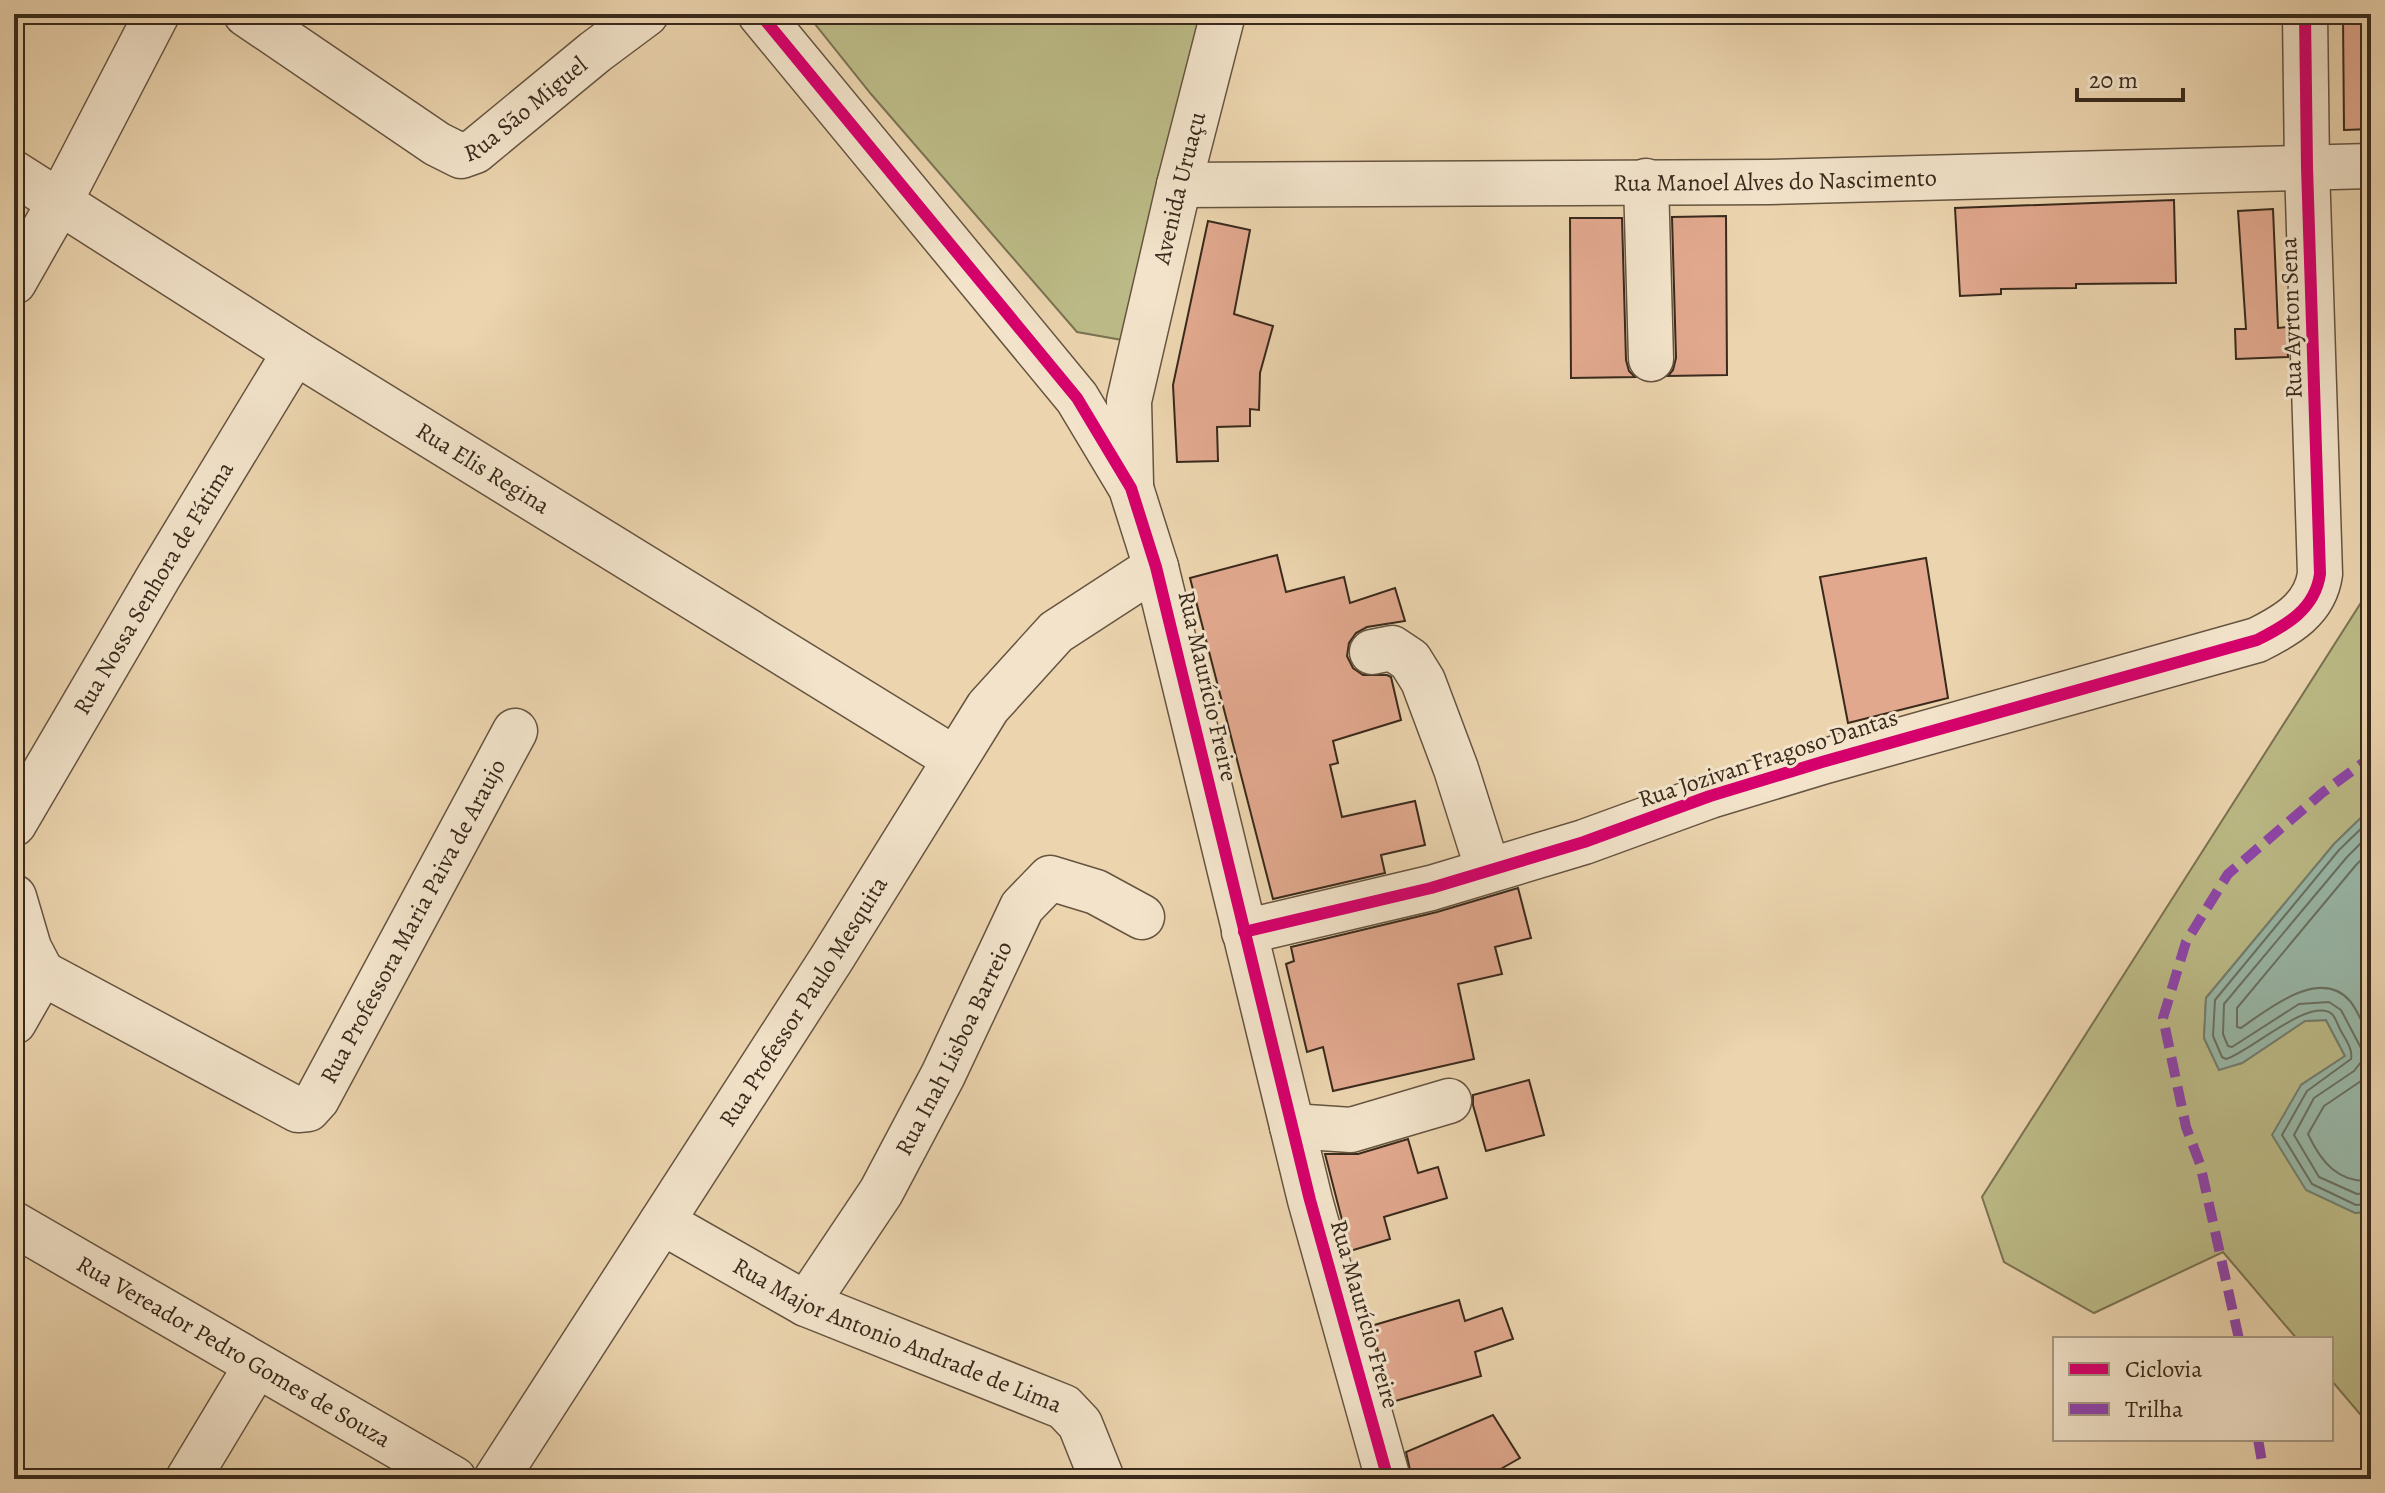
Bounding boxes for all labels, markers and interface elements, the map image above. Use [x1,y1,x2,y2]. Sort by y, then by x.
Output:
street label: Rua São Miguel [460,49,594,170]
scale bar [2077,52,2183,102]
text: 20 m [2089,64,2138,96]
street label: Avenida Uruaçu [1145,108,1213,268]
street label: Rua Manoel Alves do Nascimento [1613,162,1937,199]
street label: Rua Ayrton Sena [2272,236,2310,399]
street label: Rua Elis Regina [410,414,557,522]
street label: Rua Nossa Senhora de Fátima [65,455,241,720]
street label: Rua Maurício Freire [1171,588,1245,784]
street label: Rua Jozivan Fragoso Dantas [1634,701,1902,815]
street label: Rua Professora Maria Paiva de Araujo [312,753,513,1089]
street label: Rua Professor Paulo Mesquita [711,869,895,1133]
street label: Rua Inah Lisboa Barreio [887,936,1020,1161]
street label: Rua Maurício Freire [1323,1216,1407,1412]
street label: Rua Vereador Pedro Gomes de Souza [71,1248,397,1455]
street label: Rua Major Antonio Andrade de Lima [727,1250,1067,1421]
legend [2053,1337,2333,1441]
text: Ciclovia [2125,1353,2203,1385]
text: Trilha [2125,1393,2184,1425]

